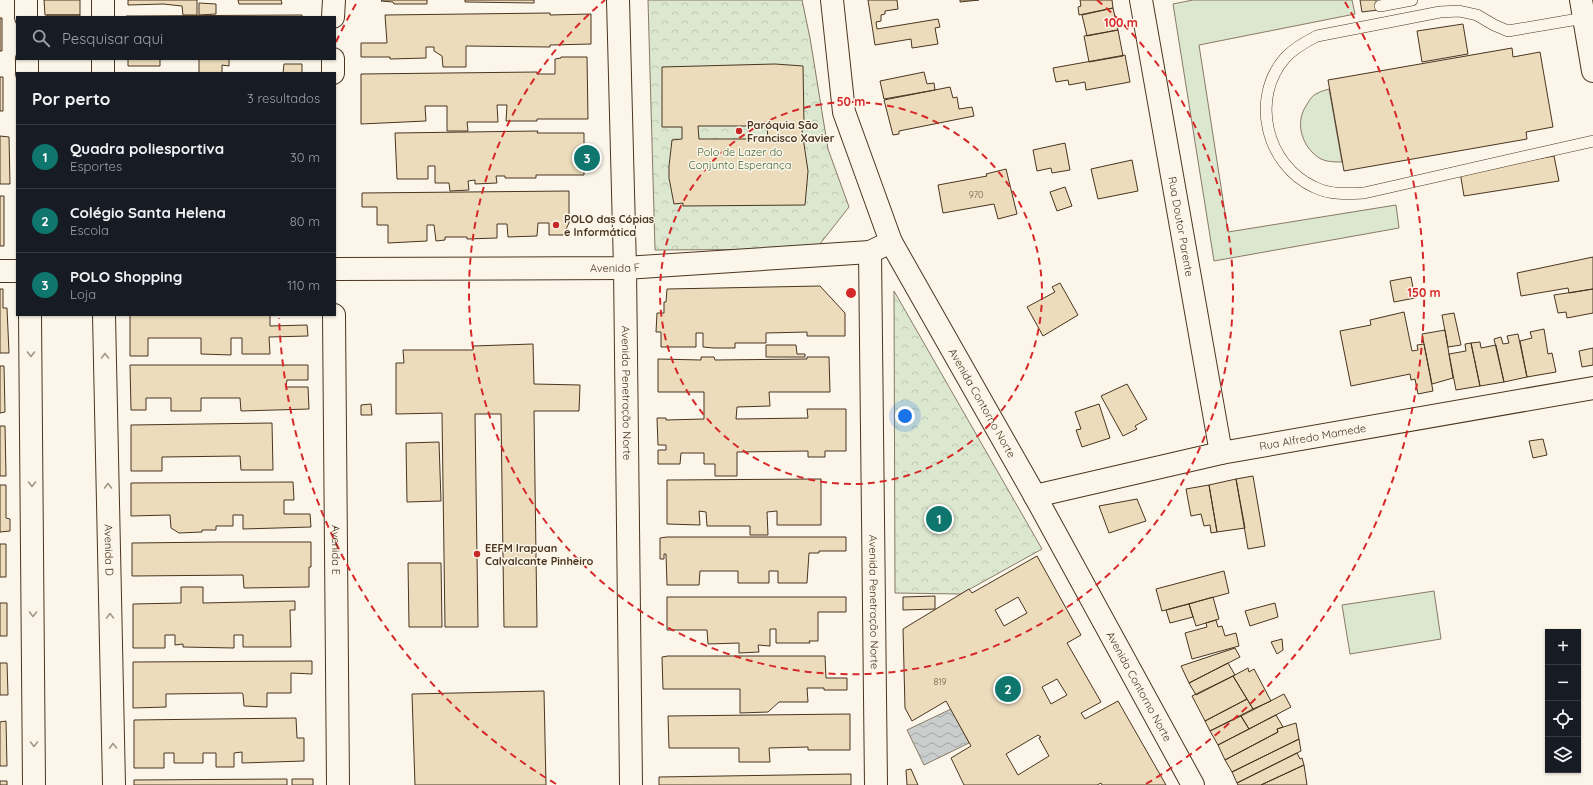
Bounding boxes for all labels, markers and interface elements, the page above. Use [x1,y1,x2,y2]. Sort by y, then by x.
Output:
text: 100 m [1104,15,1138,30]
search box [16,16,336,60]
icon: search [30,27,52,49]
text: Pesquisar aqui [62,29,163,48]
text: Por perto [32,88,110,109]
text: 3 resultados [247,90,320,106]
text: 50 m [837,94,865,109]
place label: Paróquia São Francisco Xavier [747,118,835,145]
marker: Paróquia São Francisco Xavier [734,126,744,136]
text: Quadra poliesportiva [70,139,224,158]
pin: 3 [574,143,600,173]
park label: Polo de Lazer do Conjunto Esperança [689,145,791,172]
text: 1 [42,149,48,165]
text: 30 m [290,149,320,165]
text: Esportes [70,158,122,174]
street label: Rua Doutor Parente [1165,175,1197,278]
house number: 970 [969,189,983,200]
text: Colégio Santa Helena [70,203,226,222]
place label: POLO das Cópias e Informática [564,212,654,239]
text: 2 [41,213,49,229]
text: 80 m [290,213,320,229]
marker: POLO das Cópias e Informática [551,220,561,230]
text: Escola [70,222,109,238]
street label: Avenida F [590,260,640,275]
text: POLO Shopping [70,267,182,286]
text: 3 [42,277,48,293]
text: 110 m [287,277,320,293]
text: 150 m [1407,285,1441,300]
text: Loja [70,286,96,302]
centre of rings [844,286,858,300]
street label: Avenida Penetração Norte [619,326,634,460]
street label: Avenida Contorno Norte [946,346,1019,460]
one-way arrow [27,351,35,357]
one-way arrow [101,353,109,359]
your location [895,406,915,426]
street label: Rua Alfredo Mamede [1258,421,1367,453]
one-way arrow [28,481,36,487]
one-way arrow [104,483,112,489]
pin: 1 [926,504,952,534]
street label: Avenida D [101,524,117,576]
street label: Avenida E [329,525,343,575]
street label: Avenida Penetração Norte [866,535,882,669]
place label: EEFM Irapuan Calvalcante Pinheiro [485,541,593,568]
marker: EEFM Irapuan Calvalcante Pinheiro [472,549,482,559]
one-way arrow [29,611,37,617]
one-way arrow [106,613,115,619]
street label: Avenida Contorno Norte [1103,629,1175,744]
map controls [1545,629,1581,773]
button: + [1545,629,1581,665]
button: − [1545,665,1581,701]
pin: 2 [995,674,1021,704]
house number: 819 [933,676,947,687]
button: locate [1545,701,1581,737]
button: layers [1545,737,1581,773]
one-way arrow [30,741,38,747]
one-way arrow [109,743,117,749]

